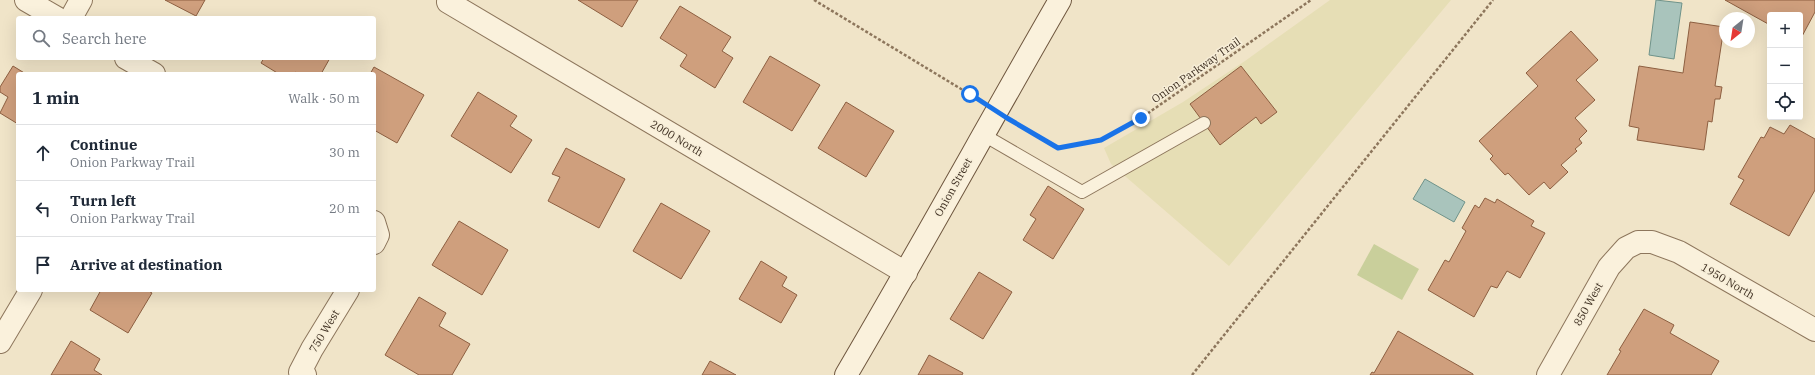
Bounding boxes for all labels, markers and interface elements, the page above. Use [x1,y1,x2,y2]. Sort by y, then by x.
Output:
north arrow [1719,12,1755,48]
map controls [1767,12,1803,120]
button: + [1767,12,1803,48]
search box [16,16,376,60]
icon: search [30,27,52,49]
text: Search here [62,29,147,48]
street label: Onion Parkway Trail [1149,34,1243,106]
button: − [1767,48,1803,84]
button: locate [1767,84,1803,120]
route start [961,85,979,103]
text: 1 min [32,87,80,109]
text: Walk · 50 m [288,90,360,107]
route end [1132,109,1150,127]
street label: 2000 North [648,117,706,159]
text: Continue [70,135,137,154]
icon: ahead [32,142,54,164]
text: 30 m [329,144,360,161]
text: Onion Parkway Trail [70,154,195,171]
street label: Onion Street [931,155,975,219]
text: Turn left [70,191,136,210]
icon: left [32,198,54,220]
text: 20 m [329,200,360,217]
text: Onion Parkway Trail [70,210,195,227]
icon: arrive [32,254,54,276]
text: Arrive at destination [70,255,222,274]
street label: 1950 North [1699,260,1757,302]
street label: 850 West [1570,280,1606,328]
street label: 750 West [306,307,342,355]

